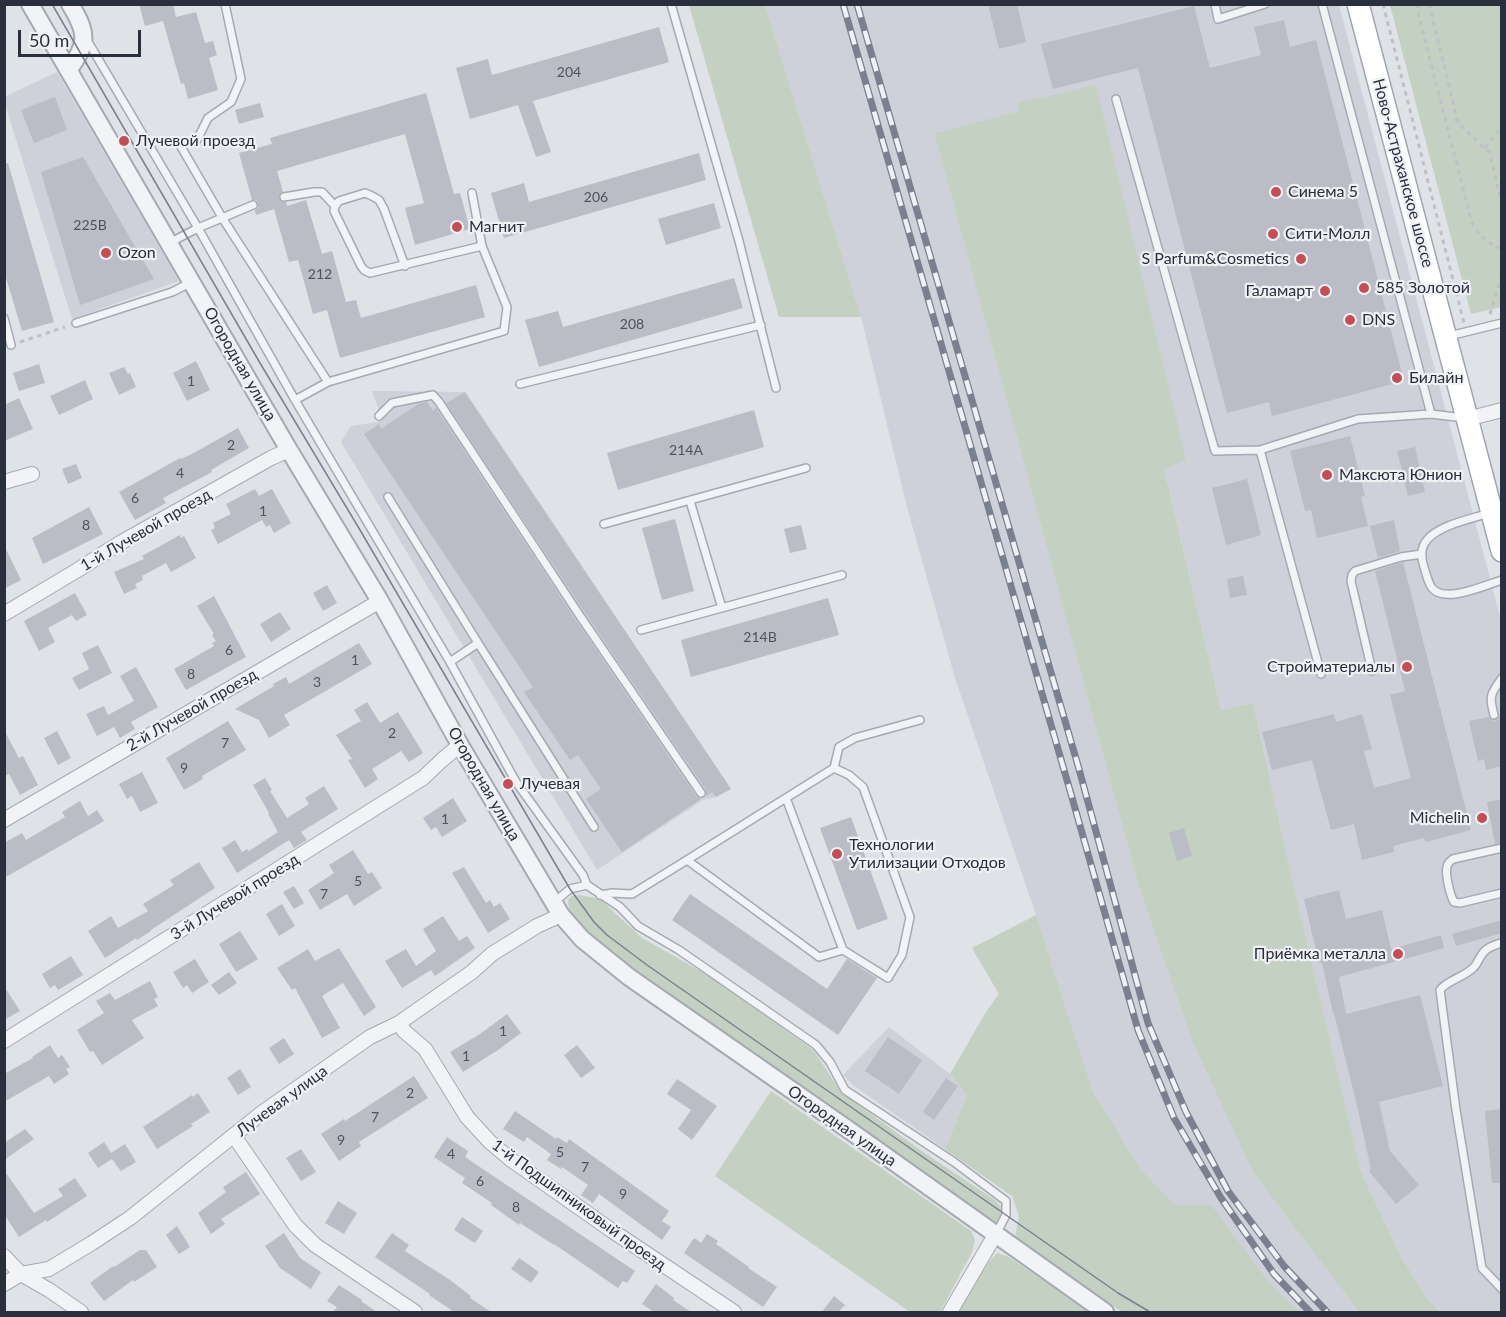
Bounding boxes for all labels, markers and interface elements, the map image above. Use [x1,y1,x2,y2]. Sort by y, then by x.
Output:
scale bar [21,18,144,56]
text: 50 m [29,29,69,51]
house number: 204 [557,64,581,80]
street label: Ново-Астраханское шоссе [1368,76,1438,270]
place label: Лучевой проезд [136,131,255,151]
marker: Лучевой проезд [117,134,131,148]
place label: Синема 5 [1288,182,1358,202]
marker: Синема 5 [1269,185,1283,199]
house number: 206 [584,189,608,205]
house number: 225В [73,217,107,233]
place label: Магнит [469,217,524,237]
marker: Магнит [450,220,464,234]
place label: Сити-Молл [1285,224,1370,244]
marker: Сити-Молл [1266,227,1280,241]
place label: Ozon [118,243,156,263]
marker: Ozon [99,246,113,260]
place label: S Parfum&Cosmetics [1142,249,1289,269]
marker: S Parfum&Cosmetics [1294,252,1308,266]
house number: 212 [308,266,332,282]
place label: 585 Золотой [1376,278,1470,298]
place label: Галамарт [1245,281,1313,301]
marker: 585 Золотой [1357,281,1371,295]
marker: Галамарт [1318,284,1332,298]
street label: Огородная улица [200,304,280,424]
place label: DNS [1362,310,1395,330]
marker: DNS [1343,313,1357,327]
house number: 208 [620,316,644,332]
place label: Билайн [1409,368,1464,388]
marker: Билайн [1390,371,1404,385]
house number: 1 [187,373,195,389]
house number: 2 [227,437,235,453]
house number: 214А [669,442,703,458]
house number: 4 [176,465,184,481]
place label: Максюта Юнион [1339,465,1462,485]
marker: Максюта Юнион [1320,468,1334,482]
street label: 1-й Лучевой проезд [77,485,215,575]
house number: 6 [131,490,139,506]
house number: 1 [259,503,267,519]
house number: 8 [82,517,90,533]
house number: 214В [743,629,777,645]
house number: 6 [225,642,233,658]
house number: 1 [351,652,359,668]
place label: Стройматериалы [1267,657,1395,677]
marker: Стройматериалы [1400,660,1414,674]
street label: 2-й Лучевой проезд [123,665,261,755]
house number: 8 [187,666,195,682]
house number: 3 [313,674,321,690]
street label: Огородная улица [444,724,524,844]
house number: 2 [388,725,396,741]
house number: 7 [221,735,229,751]
house number: 9 [180,760,188,776]
place label: Лучевая [520,774,580,794]
marker: Лучевая [501,777,515,791]
place label: Michelin [1410,808,1470,828]
house number: 1 [441,811,449,827]
marker: Michelin [1475,811,1489,825]
place label: Технологии Утилизации Отходов [849,835,1006,873]
marker: Технологии Утилизации Отходов [830,847,844,861]
street label: 3-й Лучевой проезд [167,850,303,944]
house number: 5 [354,873,362,889]
house number: 7 [320,886,328,902]
place label: Приёмка металла [1254,944,1386,964]
marker: Приёмка металла [1391,947,1405,961]
house number: 1 [499,1023,507,1039]
house number: 1 [462,1048,470,1064]
street label: Лучевая улица [233,1062,331,1140]
street label: Огородная улица [784,1081,900,1171]
house number: 2 [406,1085,414,1101]
house number: 7 [371,1109,379,1125]
house number: 9 [337,1132,345,1148]
street label: 1-й Подшипниковый проезд [488,1135,670,1275]
house number: 5 [556,1144,564,1160]
house number: 4 [447,1146,455,1162]
house number: 7 [581,1159,589,1175]
house number: 6 [476,1173,484,1189]
house number: 9 [619,1186,627,1202]
house number: 8 [512,1199,520,1215]

